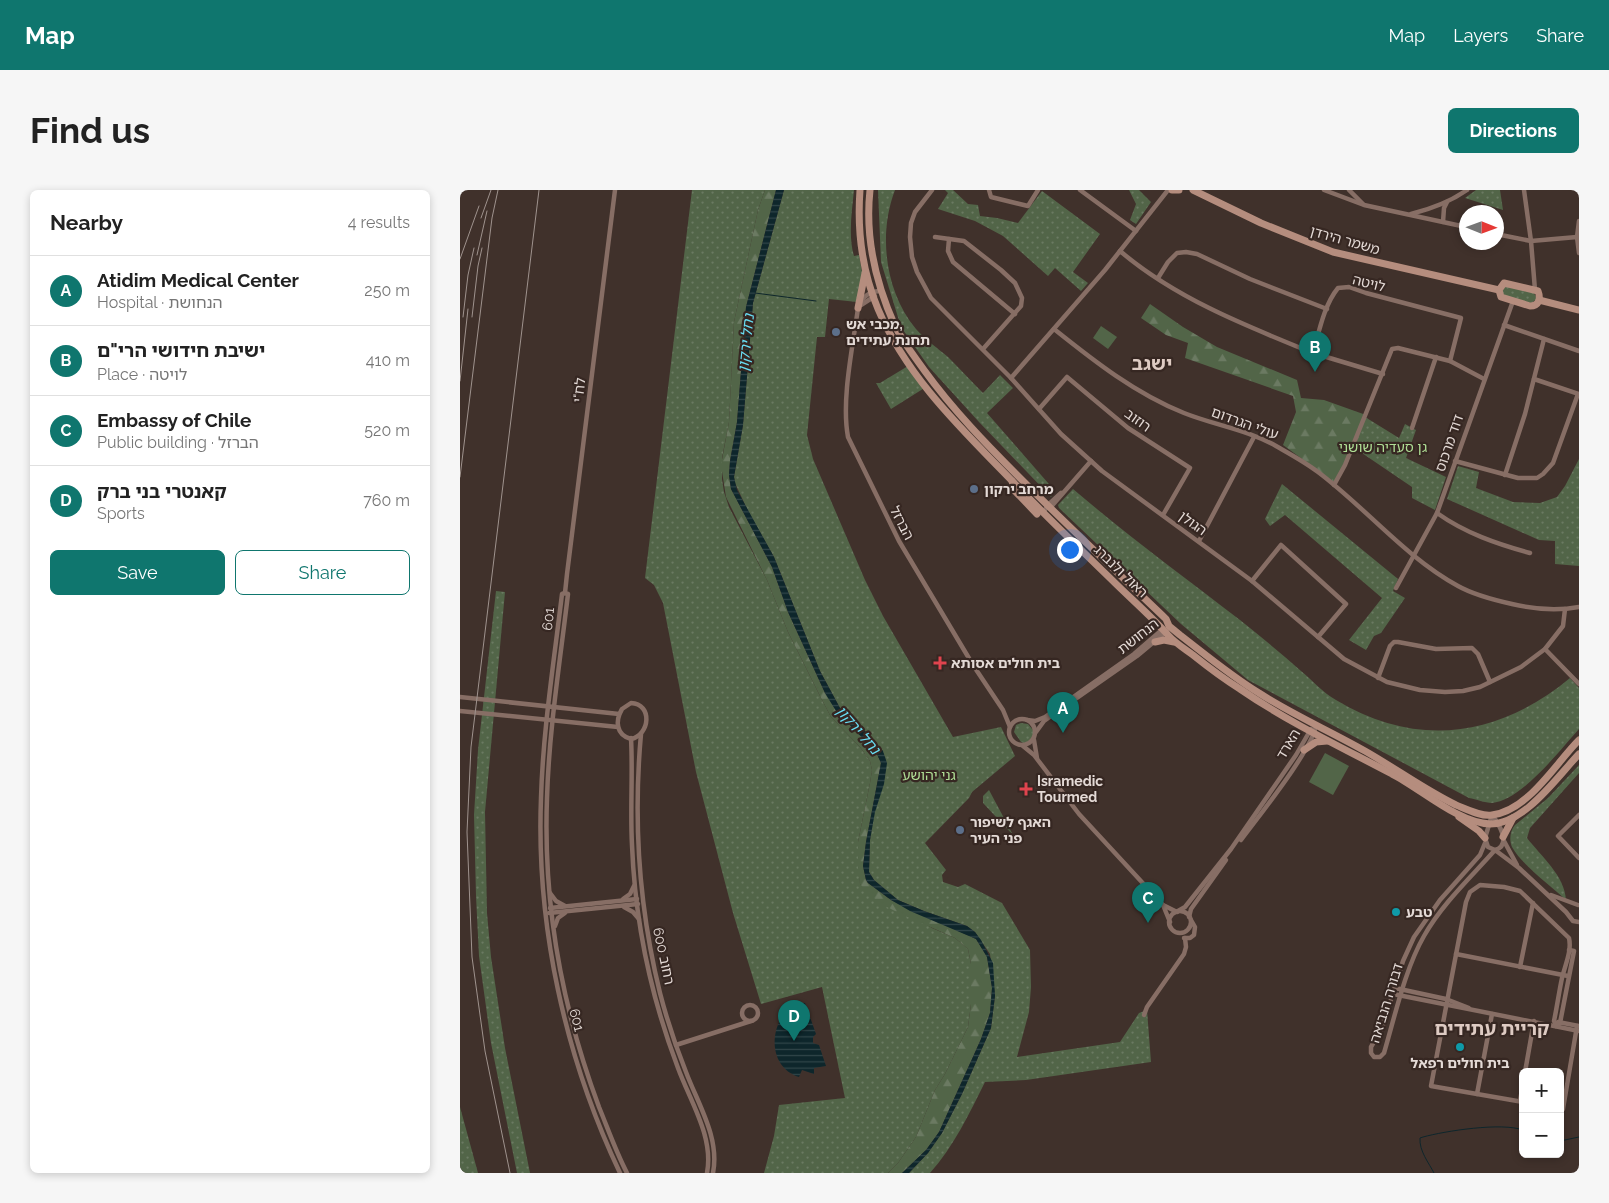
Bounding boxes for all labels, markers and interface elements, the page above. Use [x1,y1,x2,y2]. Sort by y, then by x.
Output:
text: Map [25,21,75,50]
text: Map [1389,25,1425,46]
text: Layers [1453,25,1508,46]
text: Share [1536,25,1584,46]
button: Directions [1448,108,1579,153]
text: Find us [30,110,150,151]
north arrow [1459,205,1504,250]
text: Nearby [50,210,123,235]
text: 4 results [348,213,410,232]
street label: משמר הירדן [1308,222,1382,258]
text: Atidim Medical Center [97,269,299,291]
street label: לויטה [1351,271,1387,295]
text: A [61,281,71,300]
text: 250 m [364,281,410,300]
text: Hospital · הנחושת [97,293,223,312]
water label: נחל ירקון [734,312,758,373]
place label: מכבי אש, תחנת עתידים [846,316,930,348]
marker: מכבי אש, תחנת עתידים [830,326,842,338]
pin: B [1299,331,1331,372]
text: ישיבת חידושי הרי"ם [97,339,265,361]
text: B [61,351,71,370]
text: 410 m [366,351,410,370]
district label: ישגב [1132,352,1172,374]
text: Place · לויטה [97,365,187,384]
street label: לח"י [570,377,588,403]
street label: עולי הגרדום [1209,403,1281,443]
street label: רוזוב [1122,405,1154,435]
text: Embassy of Chile [97,409,251,431]
street label: דוד מרכוס [1432,412,1466,474]
text: C [61,421,71,440]
text: 520 m [364,421,410,440]
text: Public building · הברזל [97,433,259,452]
park label: גן סעדיה שושני [1339,439,1427,455]
text: קאנטרי בני ברק [97,480,227,502]
place label: מרחב ירקון [984,481,1054,497]
marker: מרחב ירקון [968,483,980,495]
text: D [60,491,72,510]
text: 760 m [363,491,410,510]
street label: הברזל [887,503,917,543]
text: Sports [97,504,145,523]
street label: הגולן [1176,508,1210,538]
your location [1057,537,1083,563]
street label: ראול ולנברג [1091,542,1151,600]
button: Save [50,550,225,595]
button: Share [235,550,410,595]
street label: 601 [539,607,557,631]
street label: הנחושת [1114,615,1162,657]
place label: בית חולים אסותא [951,655,1060,671]
marker: בית חולים אסותא [933,656,947,670]
pin: A [1047,692,1079,733]
water label: נחל ירקון [832,702,885,759]
street label: הארד [1273,726,1303,762]
park label: גני יהושע [902,767,956,783]
place label: Isramedic Tourmed [1037,773,1103,805]
marker: Isramedic Tourmed [1019,782,1033,796]
place label: האגף לשיפור פני העיר [970,814,1051,846]
marker: האגף לשיפור פני העיר [954,824,966,836]
pin: C [1132,882,1164,923]
place label: טבע [1406,904,1432,920]
marker: טבע [1390,906,1402,918]
street label: רחוב 600 [650,926,678,986]
street label: דבורה הנביאה [1366,961,1406,1045]
pin: D [778,1000,810,1041]
street label: 601 [566,1007,588,1033]
district label: קריית עתידים [1435,1017,1549,1039]
marker: בית חולים רפאל [1454,1041,1466,1053]
place label: בית חולים רפאל [1411,1055,1509,1071]
map controls [1519,1068,1564,1158]
button: + [1519,1068,1564,1113]
button: − [1519,1113,1564,1158]

